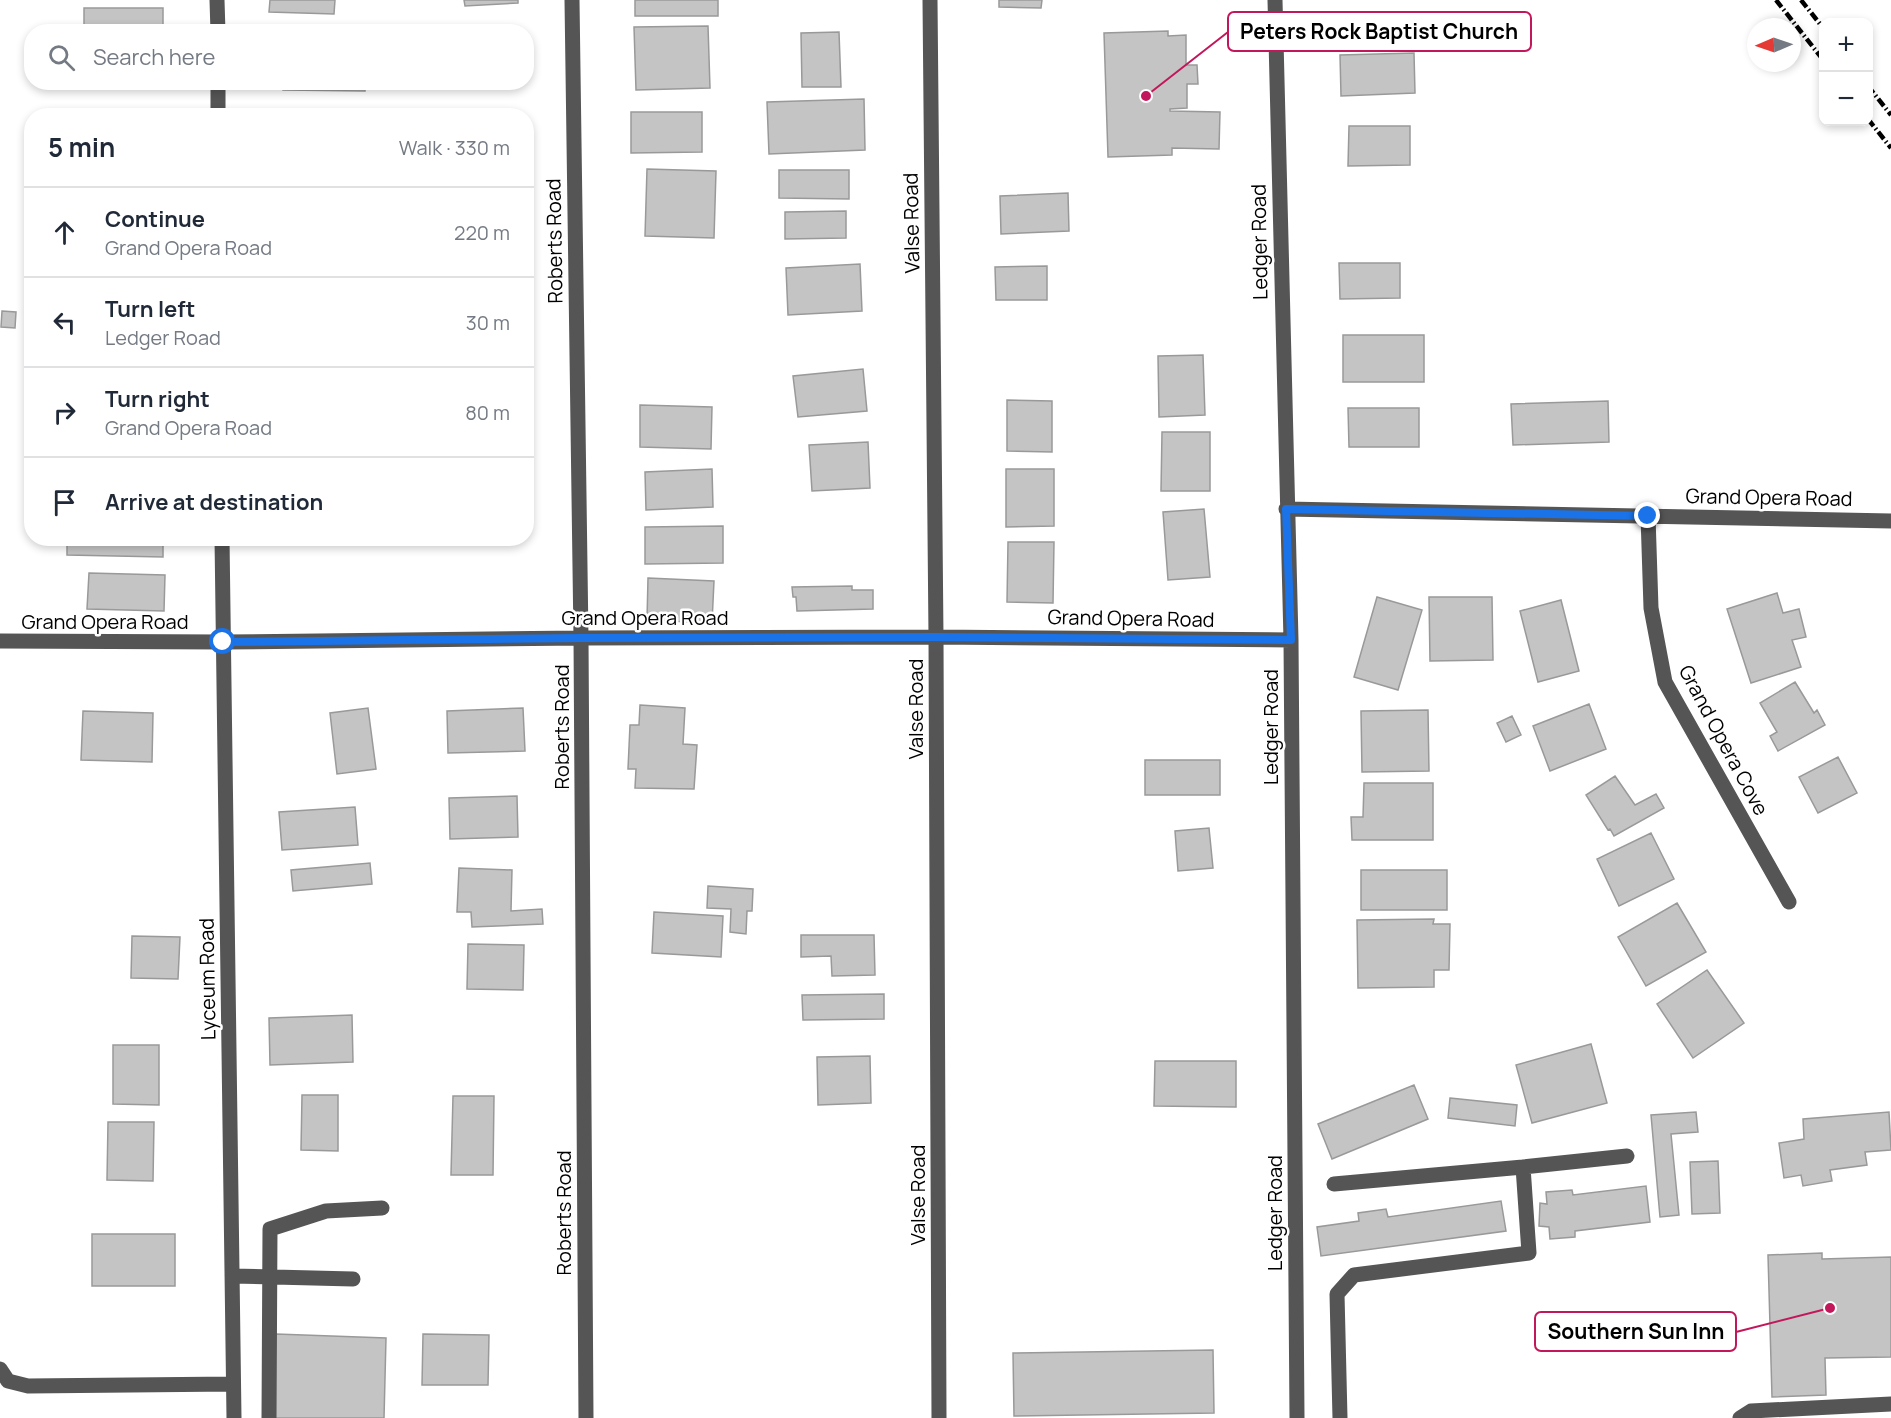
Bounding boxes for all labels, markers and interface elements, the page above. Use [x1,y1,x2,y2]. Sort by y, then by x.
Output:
callout: Peters Rock Baptist Church [1228,12,1531,51]
text: Peters Rock Baptist Church [1240,17,1518,45]
north arrow [1747,18,1801,72]
map controls [1819,18,1873,126]
button: + [1819,18,1873,72]
search box [24,24,534,90]
icon: search [45,41,78,74]
text: Search here [93,42,215,72]
button: − [1819,72,1873,126]
text: 5 min [48,129,115,165]
text: Walk · 330 m [399,134,510,161]
street label: Valse Road [897,172,925,274]
street label: Roberts Road [539,178,569,304]
street label: Ledger Road [1244,184,1274,300]
text: Continue [105,204,205,234]
icon: ahead [48,216,81,249]
text: 220 m [454,219,510,246]
text: Grand Opera Road [105,234,272,261]
text: Turn left [105,294,195,324]
icon: left [48,306,81,339]
text: 30 m [466,309,510,336]
text: Ledger Road [105,324,221,351]
text: Turn right [105,384,210,414]
icon: right [48,396,81,429]
text: 80 m [465,399,510,426]
text: Grand Opera Road [105,414,272,441]
street label: Grand Opera Road [1685,482,1853,512]
icon: arrive [48,486,81,519]
text: Arrive at destination [105,487,323,517]
route end [1634,502,1660,528]
street label: Grand Opera Road [1047,603,1215,633]
street label: Grand Opera Road [561,604,729,631]
street label: Grand Opera Road [21,608,189,635]
route start [209,628,235,654]
street label: Valse Road [902,659,929,759]
street label: Grand Opera Cove [1673,660,1775,820]
street label: Roberts Road [548,664,575,790]
street label: Ledger Road [1257,669,1284,785]
street label: Lyceum Road [192,918,222,1040]
street label: Valse Road [904,1145,931,1245]
street label: Roberts Road [550,1150,577,1276]
street label: Ledger Road [1261,1155,1288,1271]
callout: Southern Sun Inn [1535,1312,1736,1351]
text: Southern Sun Inn [1548,1317,1724,1345]

